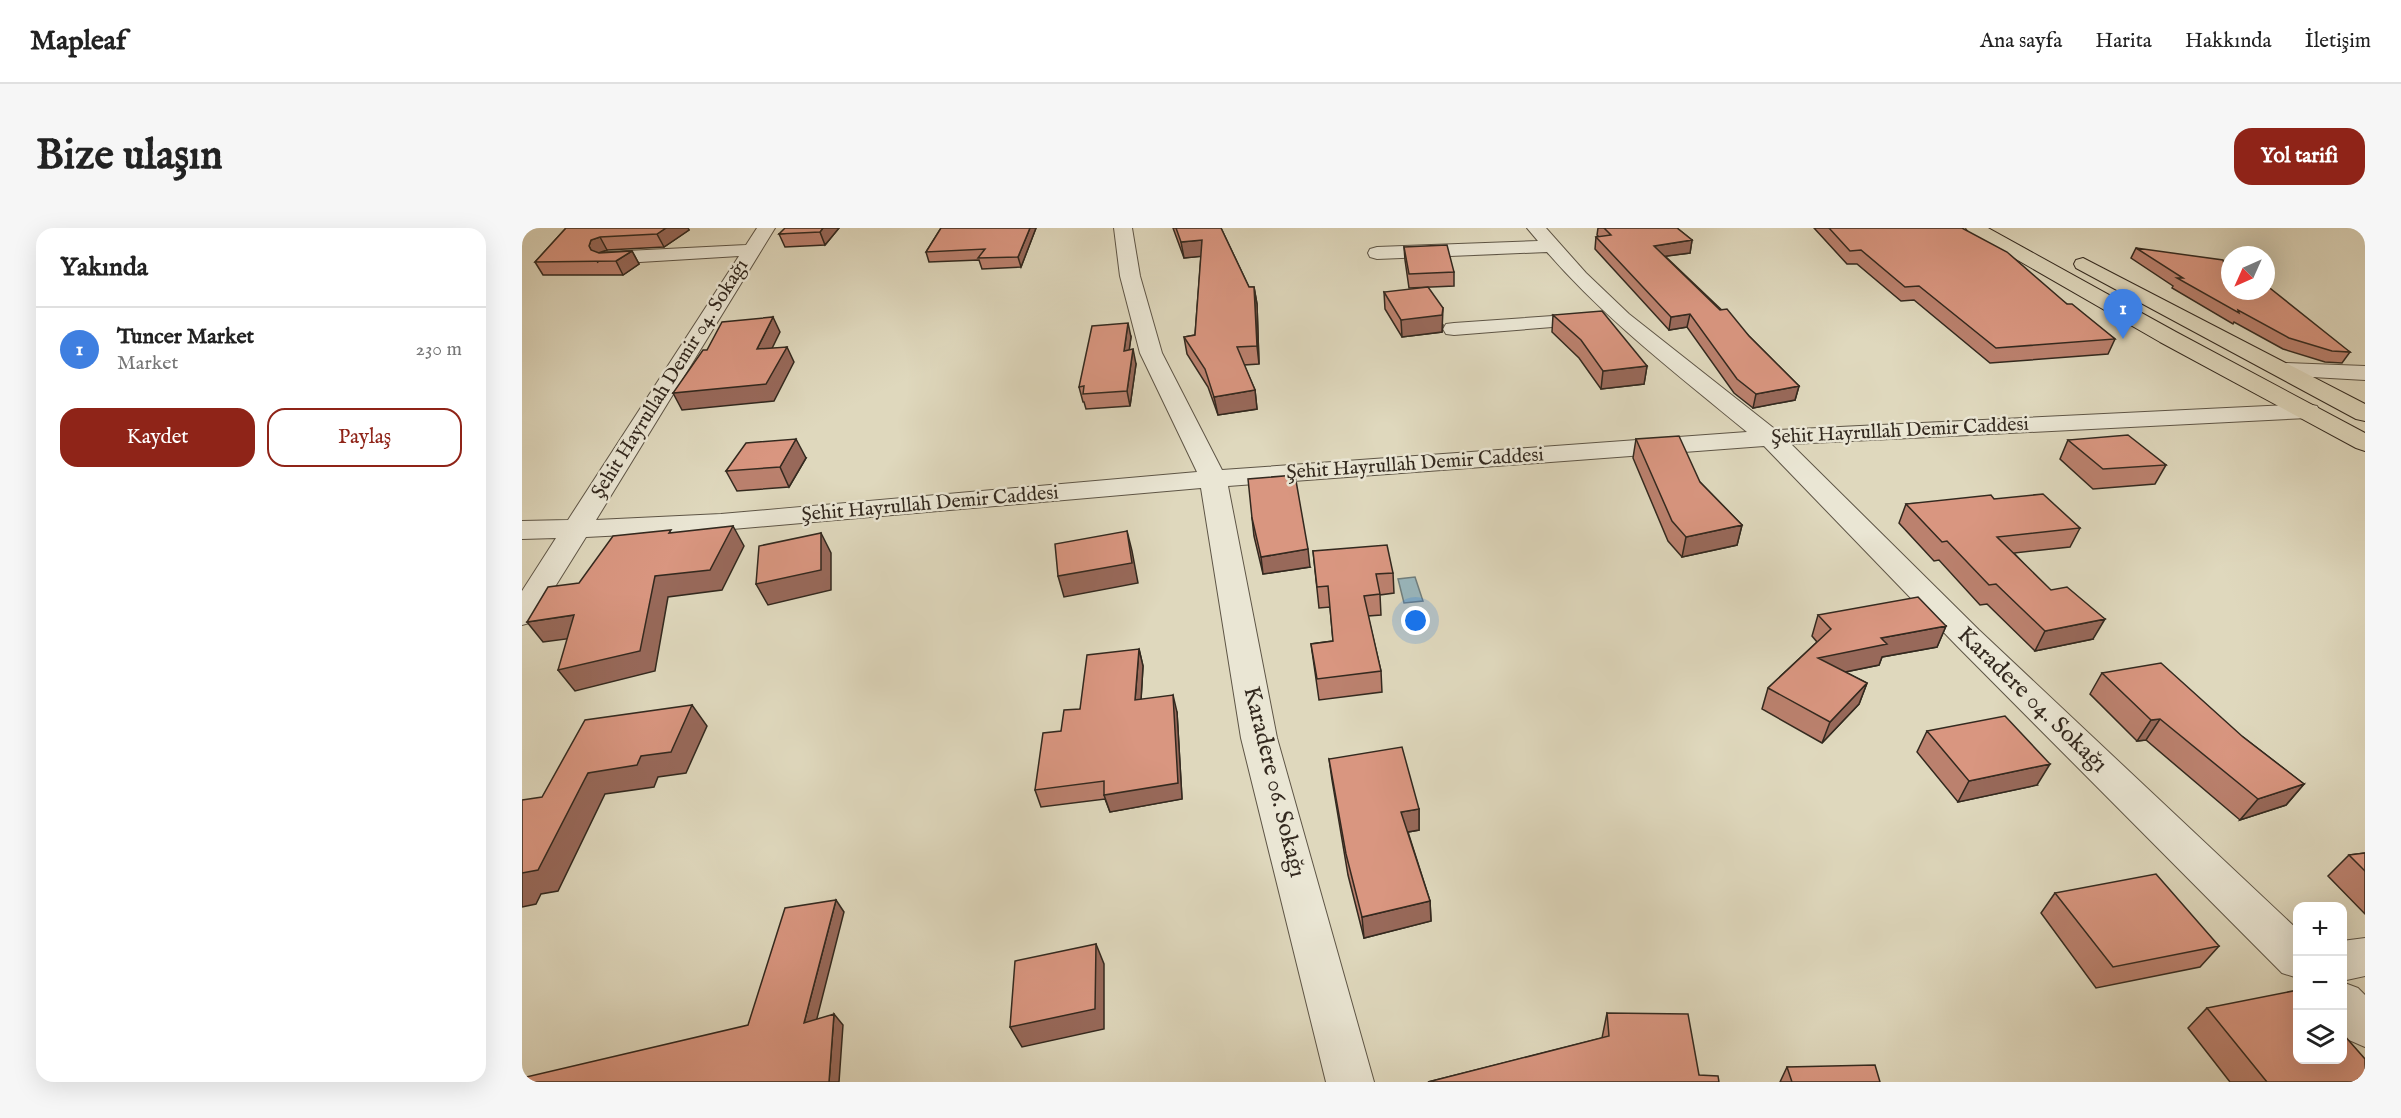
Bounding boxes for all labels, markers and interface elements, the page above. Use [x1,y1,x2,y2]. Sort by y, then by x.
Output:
text: Mapleaf [30,24,126,59]
text: Ana sayfa [1980,28,2062,55]
text: Harita [2095,28,2152,55]
text: Hakkında [2185,28,2272,55]
text: İletişim [2305,28,2371,55]
button: Yol tarifi [2234,128,2365,185]
text: Bize ulaşın [36,130,223,183]
north arrow [2221,246,2275,300]
text: Yakında [60,251,148,284]
street label: Şehit Hayrullah Demir 04. Sokağı [586,255,754,503]
pin: 1 [2104,290,2142,339]
text: Tuncer Market [117,323,254,351]
text: 1 [76,337,83,362]
text: 230 m [416,337,462,362]
text: Market [117,351,178,376]
button: Kaydet [60,408,255,467]
button: Paylaş [267,408,462,467]
street label: Şehit Hayrullah Demir Caddesi [1771,412,2029,450]
street label: Şehit Hayrullah Demir Caddesi [1285,443,1545,485]
street label: Şehit Hayrullah Demir Caddesi [800,480,1060,528]
your location [1401,606,1430,635]
street label: Karadere 04. Sokağı [1950,620,2114,780]
street label: Karadere 06. Sokağı [1235,683,1313,881]
map controls [2293,902,2347,1064]
button: + [2293,902,2347,956]
button: − [2293,956,2347,1010]
button: layers [2293,1010,2347,1064]

